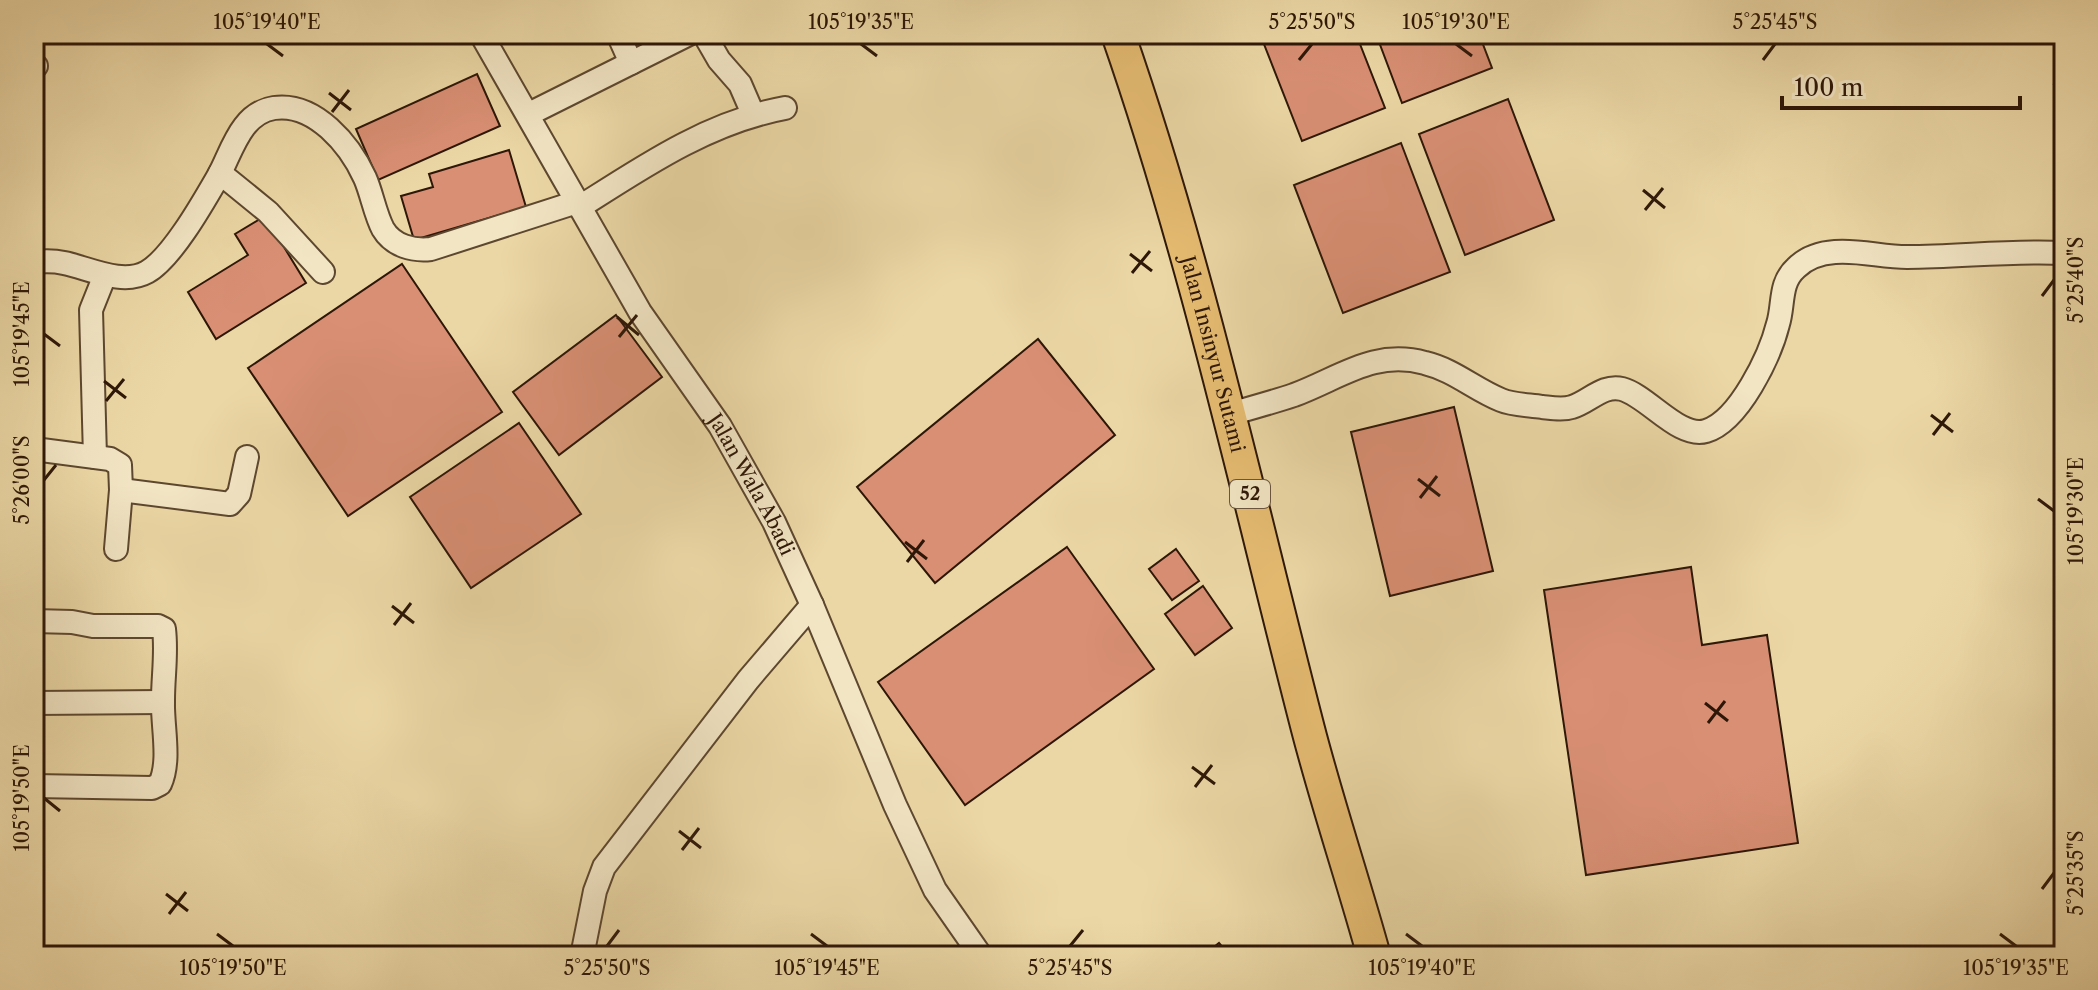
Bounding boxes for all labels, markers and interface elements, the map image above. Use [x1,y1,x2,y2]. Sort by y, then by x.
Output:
text: 105°19'40"E [213,10,321,34]
text: 105°19'35"E [808,10,914,34]
text: 5°25'50"S [1268,10,1356,34]
text: 105°19'30"E [1402,10,1510,34]
text: 5°25'45"S [1733,10,1817,34]
scale bar [1782,60,2020,110]
text: 100 m [1794,73,1863,102]
text: 5°25'40"S [2064,237,2088,323]
street label: Jalan Insinyur Sutami [1175,250,1250,455]
text: 105°19'45"E [10,281,34,387]
street label: Jalan Wala Abadi [701,406,800,559]
text: 5°26'00"S [10,435,34,525]
text: 105°19'30"E [2064,457,2088,565]
road number: 52 [1230,480,1270,508]
text: 105°19'50"E [10,744,34,852]
text: 5°25'35"S [2064,830,2088,916]
text: 105°19'50"E [179,956,287,980]
text: 5°25'50"S [563,956,651,980]
text: 105°19'45"E [774,956,880,980]
text: 5°25'45"S [1028,956,1112,980]
text: 105°19'40"E [1368,956,1476,980]
text: 105°19'35"E [1963,956,2069,980]

